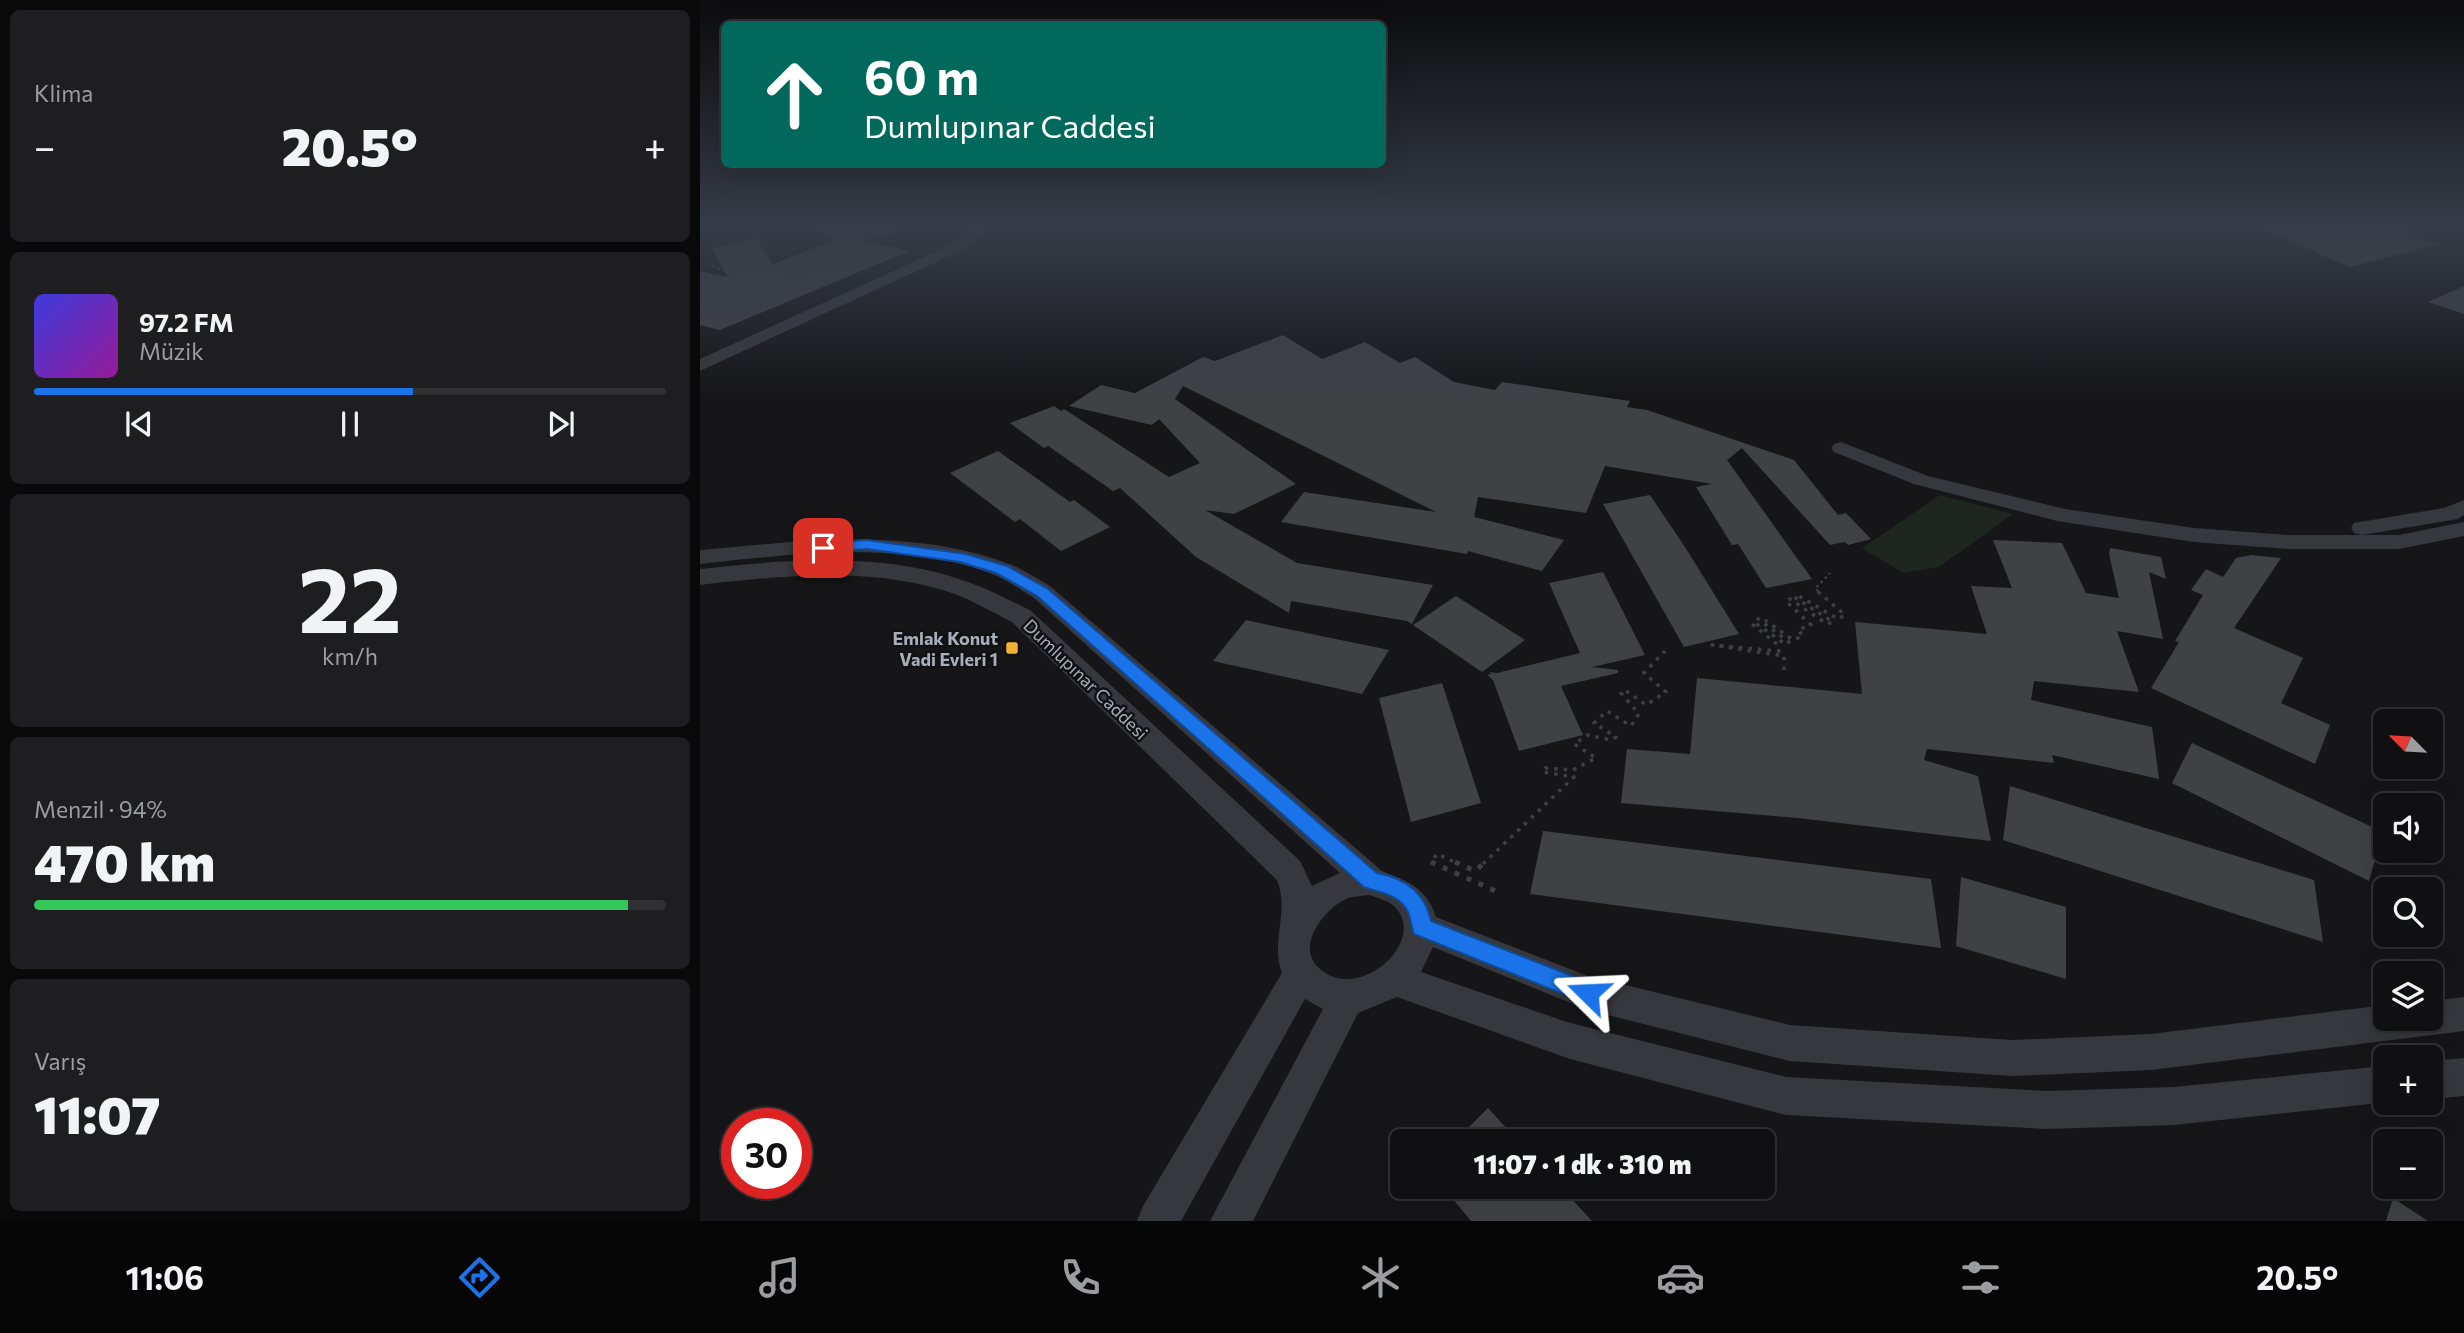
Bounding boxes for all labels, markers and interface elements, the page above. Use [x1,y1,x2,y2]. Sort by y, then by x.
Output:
text: 60 m [864,45,979,105]
icon: ahead [749,49,840,140]
text: Klima [34,79,93,107]
text: Dumlupınar Caddesi [864,105,1156,145]
text: 20.5° [281,113,418,177]
text: − [34,122,56,169]
text: + [644,122,666,169]
text: 97.2 FM [139,306,234,337]
text: Müzik [139,337,204,365]
icon: previous [120,405,158,443]
icon: pause [331,405,369,443]
icon: next [542,405,580,443]
pin [793,518,853,578]
icon: arrive [804,529,842,567]
text: 22 [298,540,402,652]
street label: Dumlupınar Caddesi [1019,614,1153,744]
place label: Emlak Konut Vadi Evleri 1 [893,627,998,670]
marker: Emlak Konut Vadi Evleri 1 [1004,640,1020,656]
text: km/h [322,642,378,670]
north arrow [2373,709,2443,779]
map controls [2373,709,2443,1199]
button: sound [2373,793,2443,863]
text: Menzil · 94% [34,795,167,823]
text: 470 km [34,829,215,893]
button: search [2373,877,2443,947]
position arrow [1551,956,1625,1030]
button: layers [2373,961,2443,1031]
button: + [2373,1045,2443,1115]
text: Varış [34,1047,86,1075]
text: 11:07 [34,1081,161,1145]
speed limit sign: 30 [721,1108,812,1199]
button: − [2373,1129,2443,1199]
text: 11:07 · 1 dk · 310 m [1473,1148,1692,1179]
icon: directions [455,1253,504,1302]
icon: music [755,1253,804,1302]
icon: phone [1056,1253,1105,1302]
icon: climate [1356,1253,1405,1302]
icon: car [1656,1253,1705,1302]
icon: filters [1956,1253,2005,1302]
text: 11:06 [126,1257,204,1297]
text: 20.5° [2256,1257,2338,1297]

